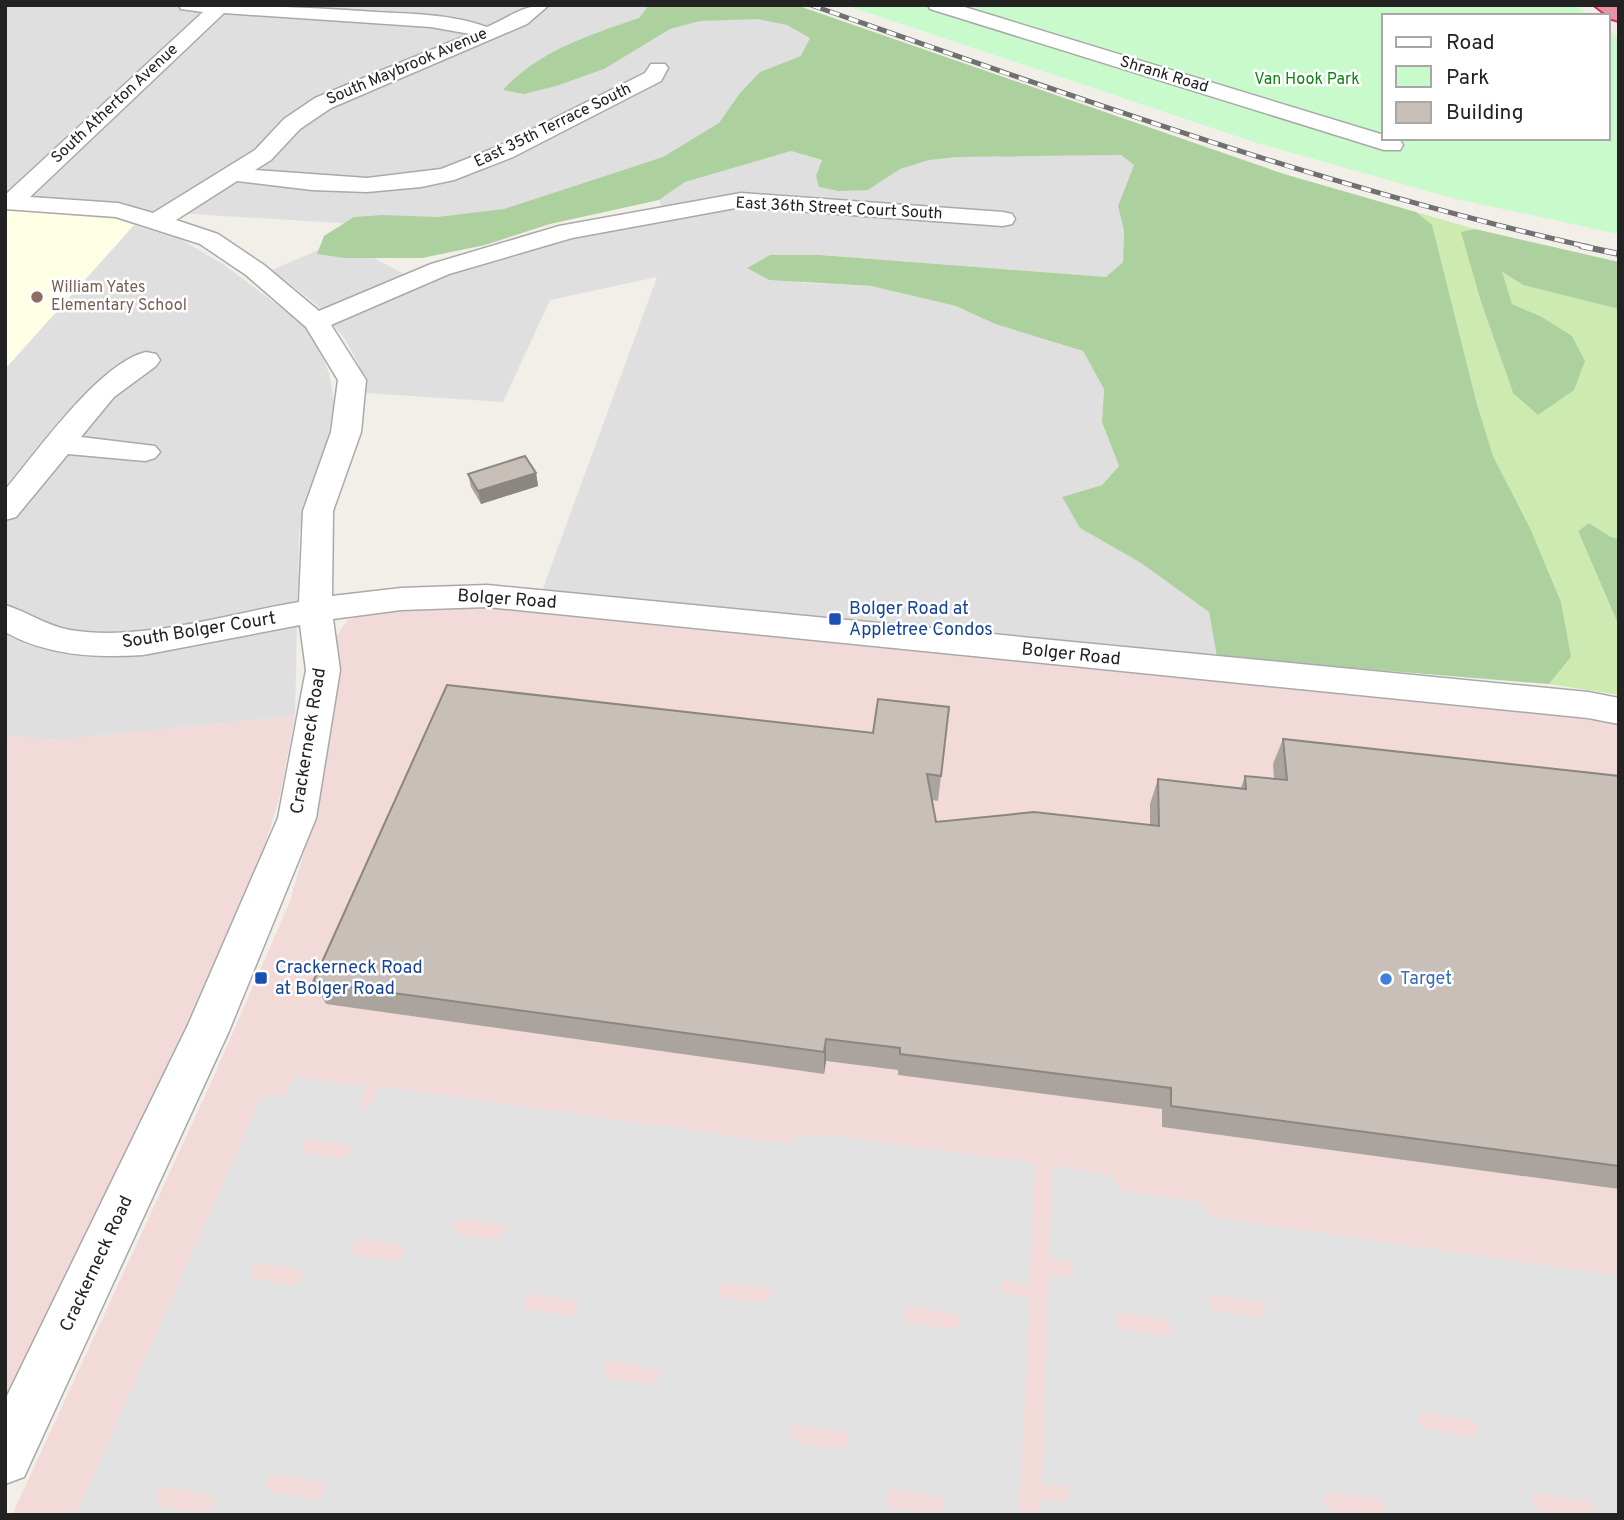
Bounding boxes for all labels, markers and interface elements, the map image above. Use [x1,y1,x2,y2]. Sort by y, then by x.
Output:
legend [1382,14,1610,140]
street label: South Maybrook Avenue [324,24,490,110]
text: Road [1446,30,1495,57]
street label: South Atherton Avenue [47,40,183,168]
street label: Shrank Road [1117,52,1211,98]
text: Park [1446,65,1489,92]
park label: Van Hook Park [1254,70,1360,90]
street label: East 35th Terrace South [471,79,635,173]
text: Building [1446,100,1524,127]
street label: East 36th Street Court South [735,194,943,224]
place label: William Yates Elementary School [51,278,187,316]
marker: William Yates Elementary School [29,289,45,305]
street label: Bolger Road [457,585,557,615]
place label: Bolger Road at Appletree Condos [849,598,993,642]
street label: South Bolger Court [120,607,278,655]
marker: Bolger Road at Appletree Condos [827,611,843,627]
street label: Bolger Road [1020,638,1122,672]
street label: Crackerneck Road [286,666,332,816]
place label: Crackerneck Road at Bolger Road [275,957,423,1001]
place label: Target [1400,968,1452,991]
marker: Crackerneck Road at Bolger Road [253,970,269,986]
marker: Target [1378,971,1394,987]
street label: Crackerneck Road [55,1192,139,1336]

